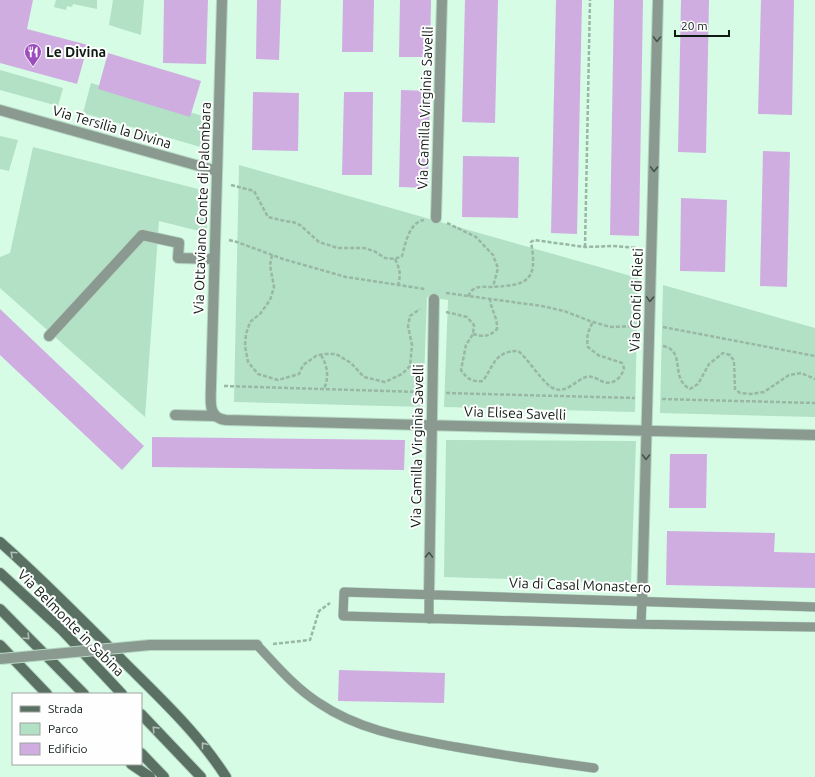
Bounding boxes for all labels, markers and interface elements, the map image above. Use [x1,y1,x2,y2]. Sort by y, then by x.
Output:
scale bar [675,12,729,38]
text: 20 m [681,19,708,32]
street label: Via Camilla Virginia Savelli [414,26,436,190]
one-way arrow [653,36,661,42]
restaurant icon: Le Divina [23,42,43,67]
place label: Le Divina [46,44,106,60]
street label: Via Tersilia la Divina [51,102,173,152]
street label: Via Ottaviano Conte di Palombara [190,102,214,314]
one-way arrow [650,166,658,172]
street label: Via Conti di Rieti [626,248,646,352]
one-way arrow [645,296,654,302]
street label: Via Camilla Virginia Savelli [408,364,426,528]
street label: Via Elisea Savelli [464,403,566,423]
one-way arrow [641,454,650,460]
one-way arrow [10,551,18,559]
one-way arrow [425,552,434,558]
street label: Via Belmonte in Sabina [14,566,128,680]
street label: Via di Casal Monastero [509,575,651,595]
one-way arrow [23,632,30,640]
legend [12,693,142,765]
text: Strada [48,702,83,715]
text: Parco [48,722,78,735]
one-way arrow [153,726,160,733]
text: Edificio [48,742,88,755]
one-way arrow [202,743,209,750]

